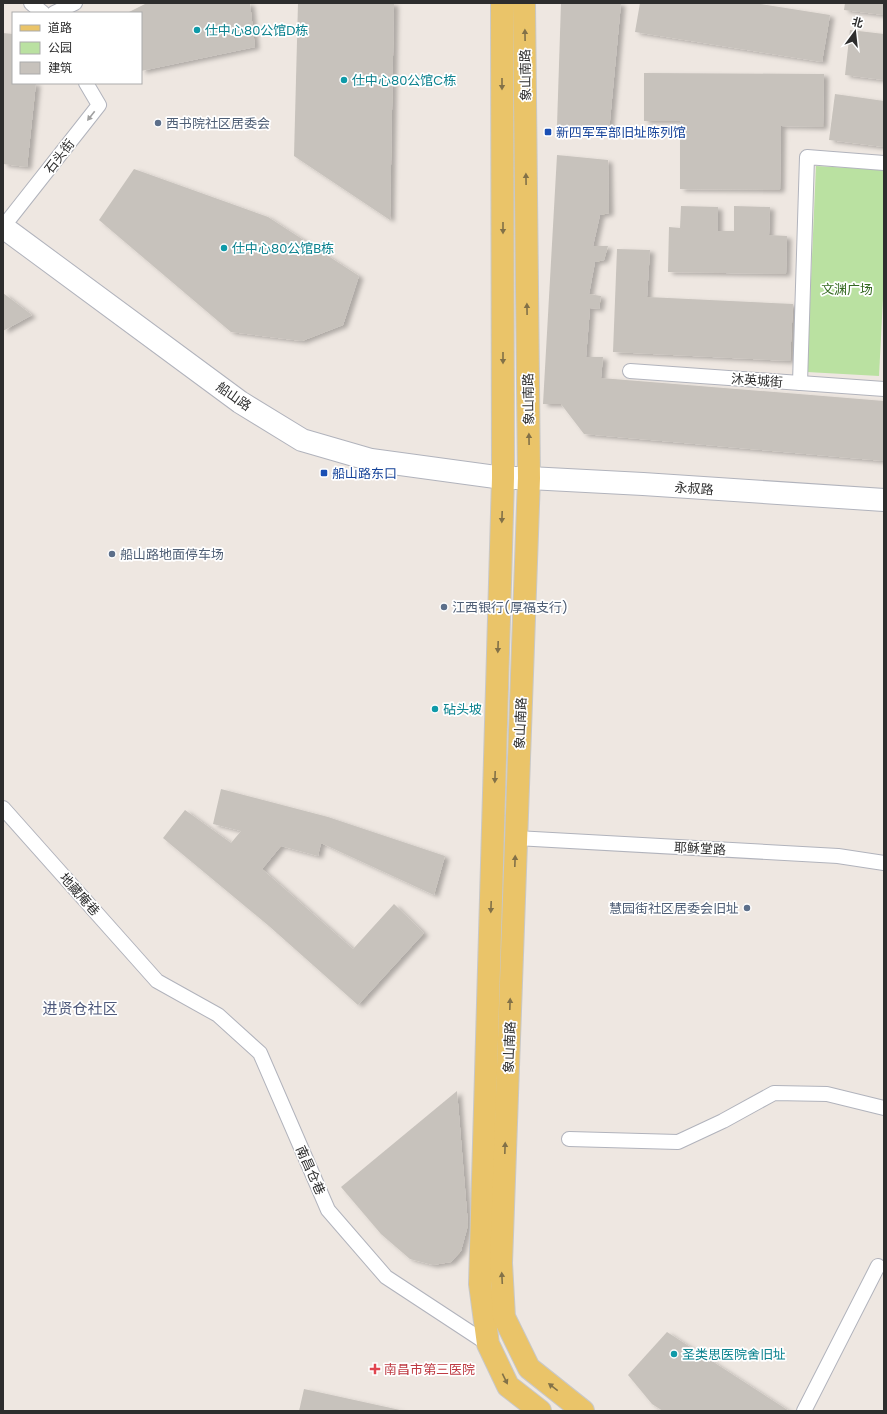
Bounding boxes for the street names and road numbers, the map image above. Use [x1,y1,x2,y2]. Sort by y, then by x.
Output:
street label: 象山南路 [516,49,535,101]
street label: 石头街 [40,135,79,178]
street label: 沐英城街 [730,369,784,392]
street label: 象山南路 [519,373,538,425]
street label: 船山路 [212,377,255,415]
street label: 永叔路 [674,478,714,499]
street label: 象山南路 [510,697,531,749]
street label: 耶稣堂路 [674,838,726,859]
street label: 地藏庵巷 [55,869,104,920]
street label: 象山南路 [499,1021,520,1073]
street label: 南昌仓巷 [291,1143,330,1198]

